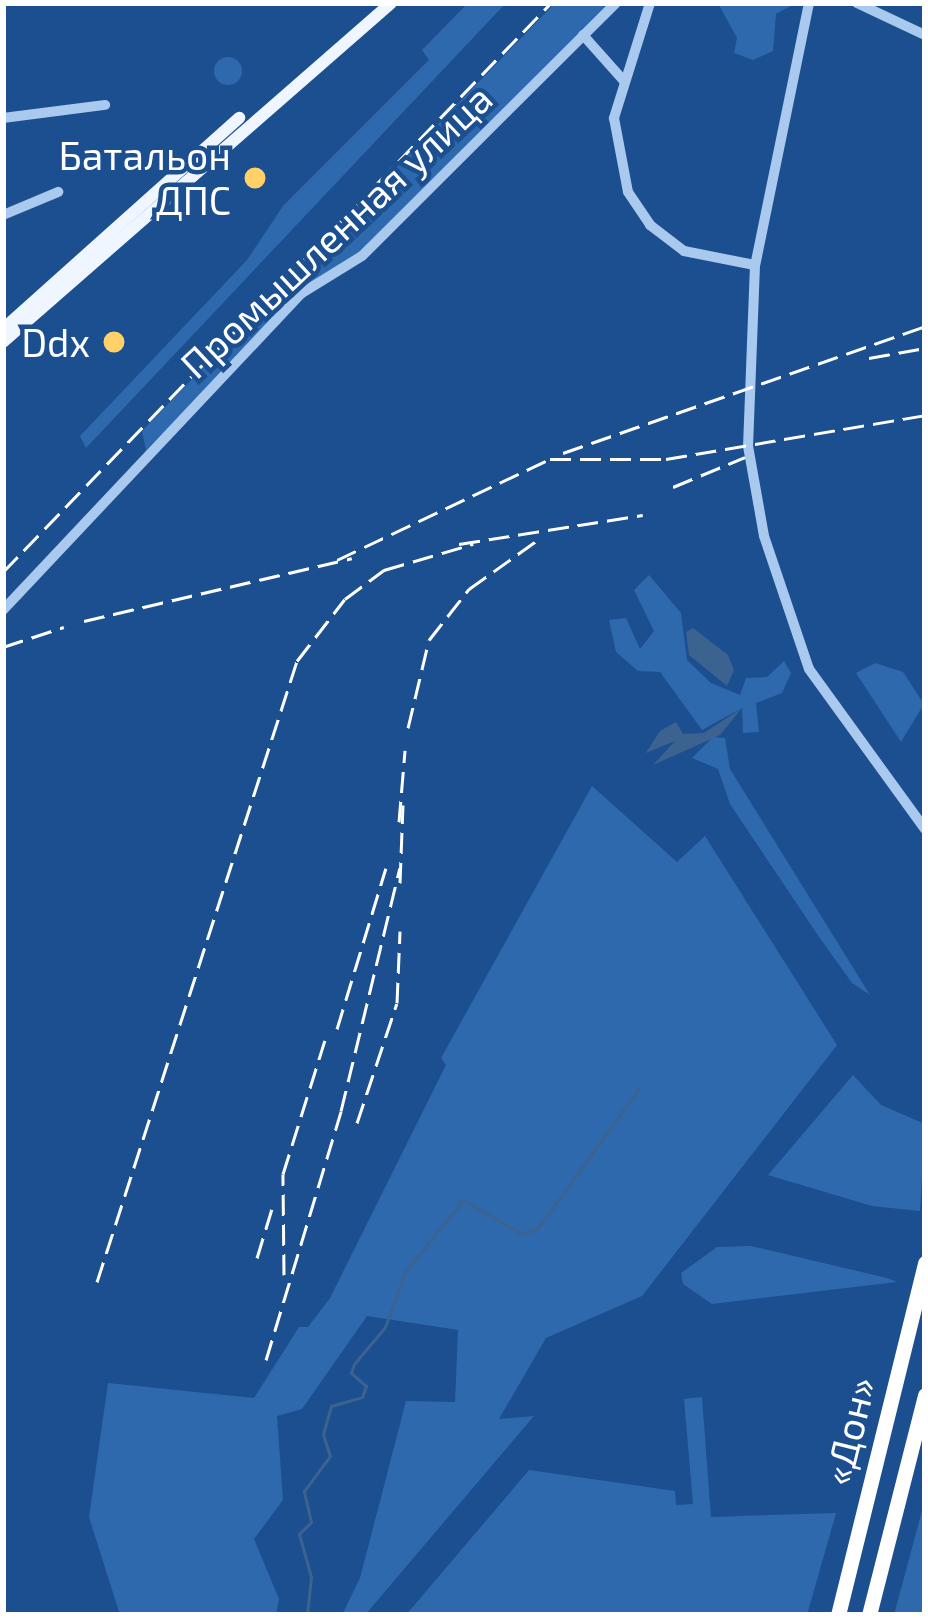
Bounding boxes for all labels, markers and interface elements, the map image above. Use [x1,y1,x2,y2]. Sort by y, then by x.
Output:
street label: Промышленная улица [171,75,501,387]
place label: Батальон ДПС [58,133,231,224]
marker: Батальон ДПС [242,165,268,191]
place label: Ddx [21,319,90,365]
marker: Ddx [101,329,127,355]
street label: «Дон» [813,1372,885,1490]

